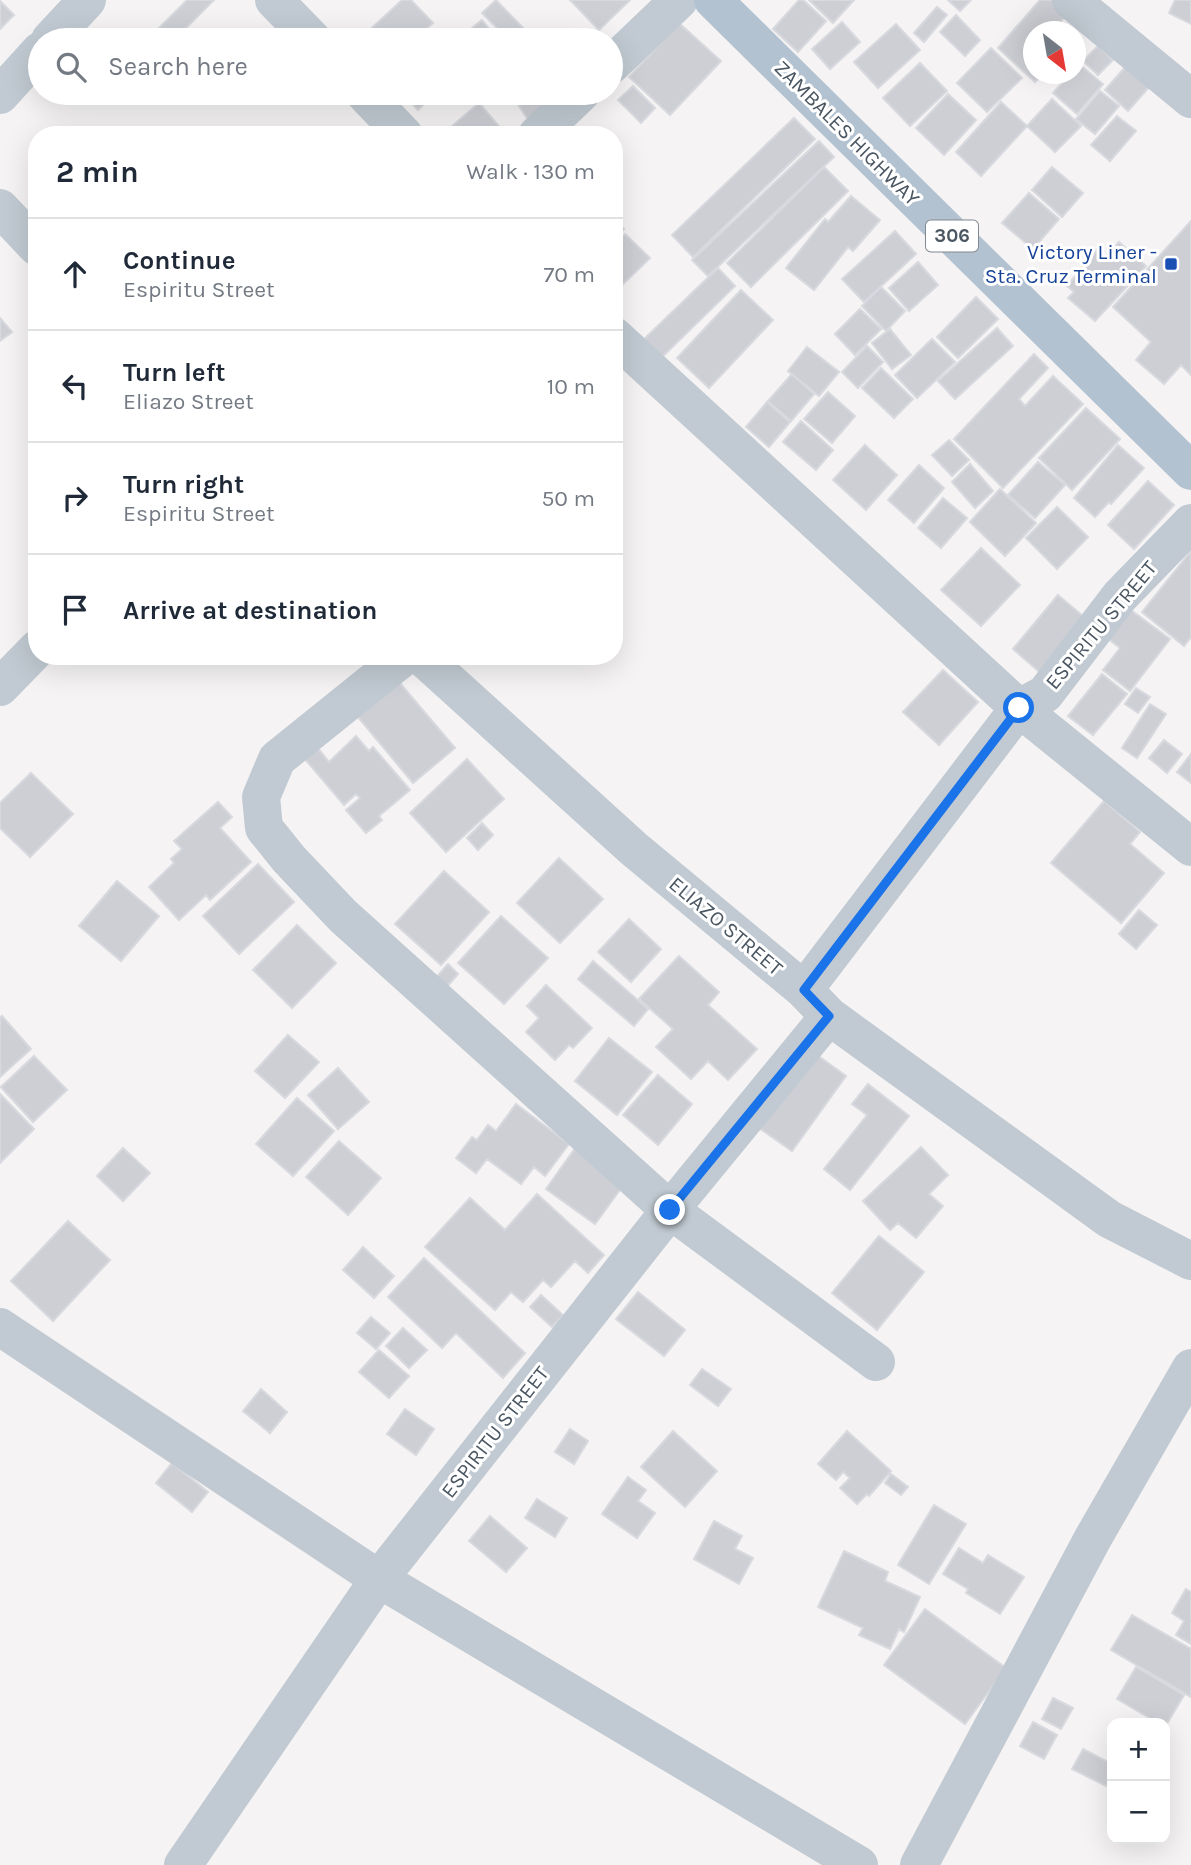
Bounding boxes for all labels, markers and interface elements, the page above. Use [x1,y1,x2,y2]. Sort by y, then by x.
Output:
north arrow [1023,21,1086,84]
search box [28,28,623,105]
icon: search [52,48,90,86]
text: Search here [108,51,248,82]
street label: ZAMBALES HIGHWAY [769,55,925,211]
text: 2 min [56,154,139,190]
text: Walk · 130 m [466,158,595,185]
road number: 306 [926,220,978,252]
place label: Victory Liner - Sta. Cruz Terminal [985,240,1157,288]
text: Continue [123,245,235,276]
icon: ahead [56,255,94,293]
marker: Victory Liner - Sta. Cruz Terminal [1163,256,1179,272]
text: 70 m [544,261,595,288]
text: Espiritu Street [123,276,275,303]
text: Turn left [123,357,225,388]
icon: left [56,367,94,405]
text: 10 m [547,373,595,400]
text: Eliazo Street [123,388,254,415]
text: Turn right [123,469,244,500]
icon: right [56,479,94,517]
text: 50 m [541,485,595,512]
text: Espiritu Street [123,500,275,527]
street label: ESPIRITU STREET [1040,556,1162,694]
icon: arrive [56,591,94,629]
text: Arrive at destination [123,595,377,626]
route start [1003,692,1034,723]
street label: ELIAZO STREET [664,872,788,981]
route end [654,1194,685,1225]
street label: ESPIRITU STREET [436,1361,554,1502]
map controls [1107,1718,1170,1844]
button: + [1107,1718,1170,1781]
button: − [1107,1781,1170,1844]

